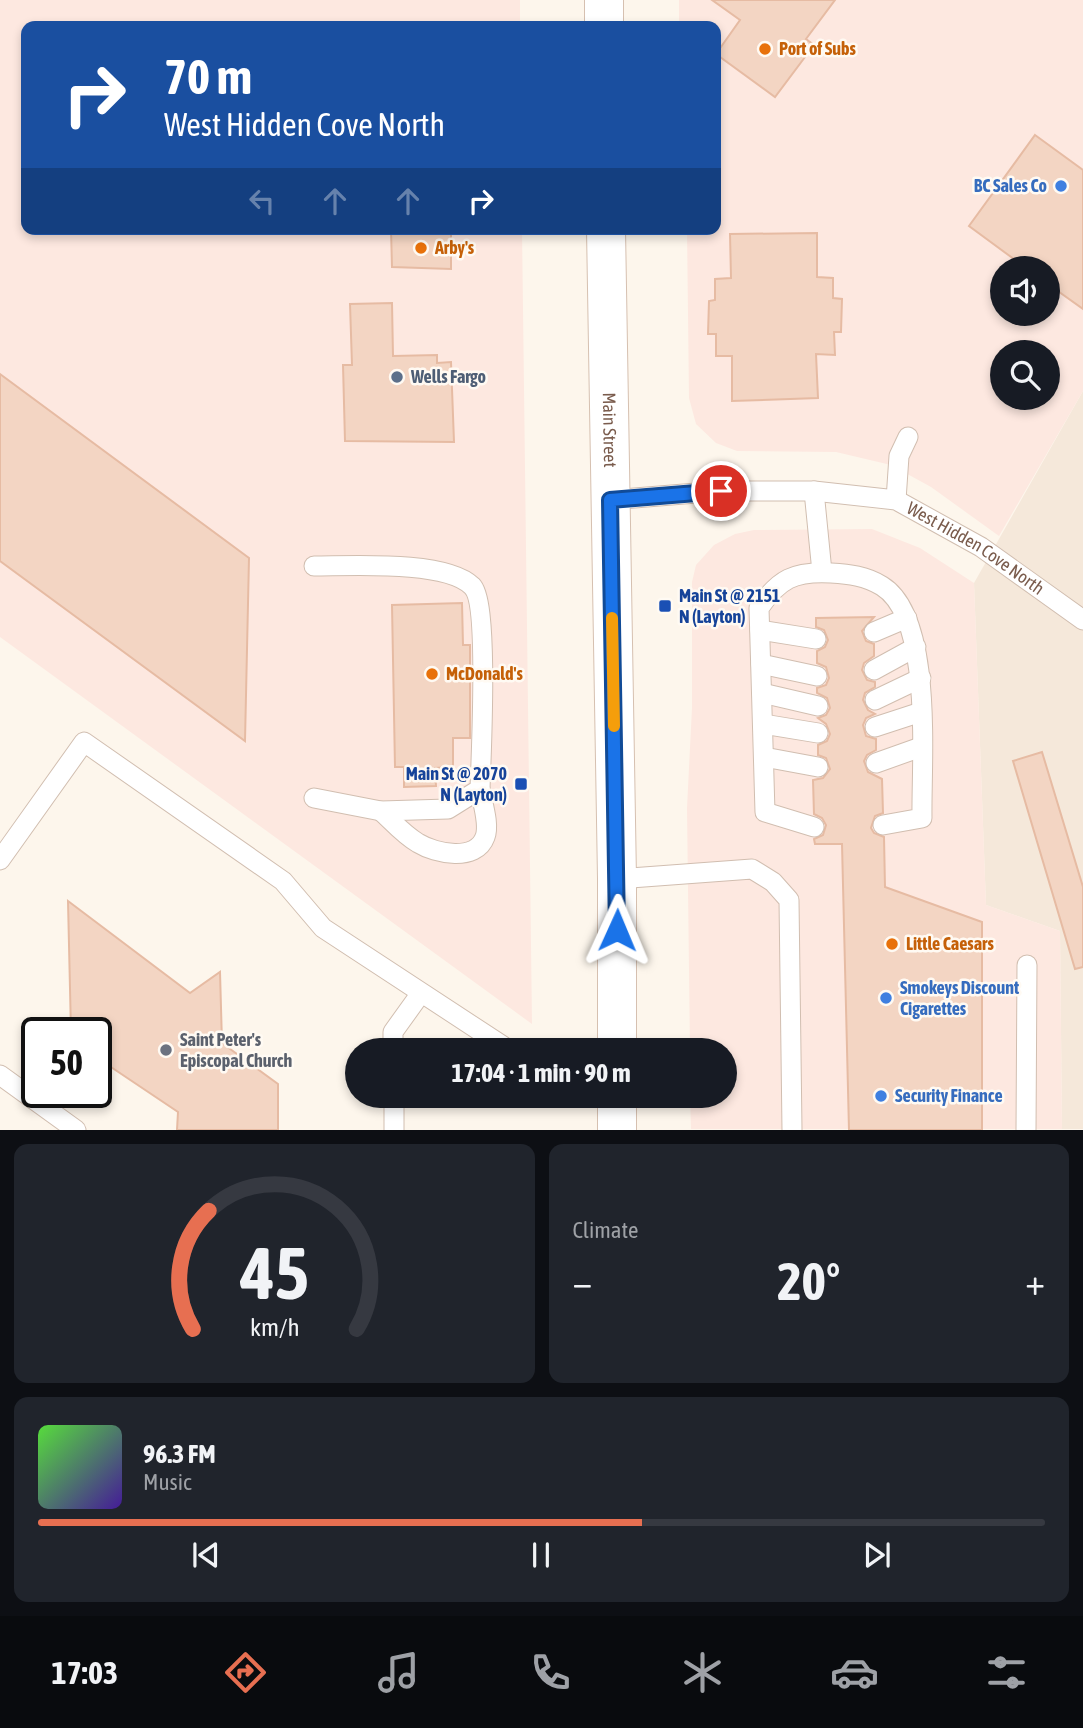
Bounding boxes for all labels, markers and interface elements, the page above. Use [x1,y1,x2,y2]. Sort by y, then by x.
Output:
place label: Port of Subs [779,38,857,59]
marker: Port of Subs [757,41,773,57]
text: 70 m [164,48,252,104]
icon: right [49,49,140,140]
text: West Hidden Cove North [164,106,445,143]
place label: BC Sales Co [974,175,1047,196]
marker: BC Sales Co [1053,178,1069,194]
icon: left [243,182,281,220]
icon: ahead [316,182,354,220]
icon: ahead [389,182,427,220]
icon: right [462,182,500,220]
place label: Arby's [434,237,475,258]
marker: Arby's [413,240,429,256]
map controls [990,256,1060,410]
button: sound [990,256,1060,326]
button: search [990,340,1060,410]
place label: Wells Fargo [410,366,486,387]
marker: Wells Fargo [389,369,405,385]
street label: Main Street [599,392,621,468]
pin [691,461,751,521]
icon: arrive [702,472,740,510]
street label: West Hidden Cove North [903,497,1049,599]
place label: Main St @ 2151 N (Layton) [679,585,780,627]
marker: Main St @ 2151 N (Layton) [657,598,673,614]
place label: McDonald's [446,663,523,684]
marker: McDonald's [424,666,440,682]
place label: Main St @ 2070 N (Layton) [406,763,507,805]
marker: Main St @ 2070 N (Layton) [513,776,529,792]
position arrow [580,893,654,967]
place label: Little Caesars [906,933,994,954]
marker: Little Caesars [884,936,900,952]
place label: Smokeys Discount Cigarettes [900,977,1020,1019]
marker: Smokeys Discount Cigarettes [878,990,894,1006]
speed limit sign: 50 [21,1017,112,1108]
place label: Saint Peter's Episcopal Church [180,1029,292,1071]
marker: Saint Peter's Episcopal Church [158,1042,174,1058]
text: 17:04 · 1 min · 90 m [451,1058,631,1088]
place label: Security Finance [895,1085,1003,1106]
marker: Security Finance [873,1088,889,1104]
text: Climate [573,1217,638,1243]
text: 45 [239,1232,308,1315]
text: 20° [777,1251,840,1311]
text: − [573,1260,592,1303]
text: + [1025,1260,1045,1303]
text: km/h [249,1313,299,1341]
text: 96.3 FM [143,1439,216,1469]
text: Music [143,1469,191,1495]
icon: previous [187,1536,225,1574]
icon: pause [522,1536,560,1574]
icon: next [858,1536,896,1574]
icon: directions [221,1648,270,1697]
icon: music [374,1648,423,1697]
icon: phone [526,1648,575,1697]
icon: climate [678,1648,727,1697]
icon: car [830,1648,879,1697]
icon: filters [982,1648,1031,1697]
text: 17:03 [52,1654,118,1691]

